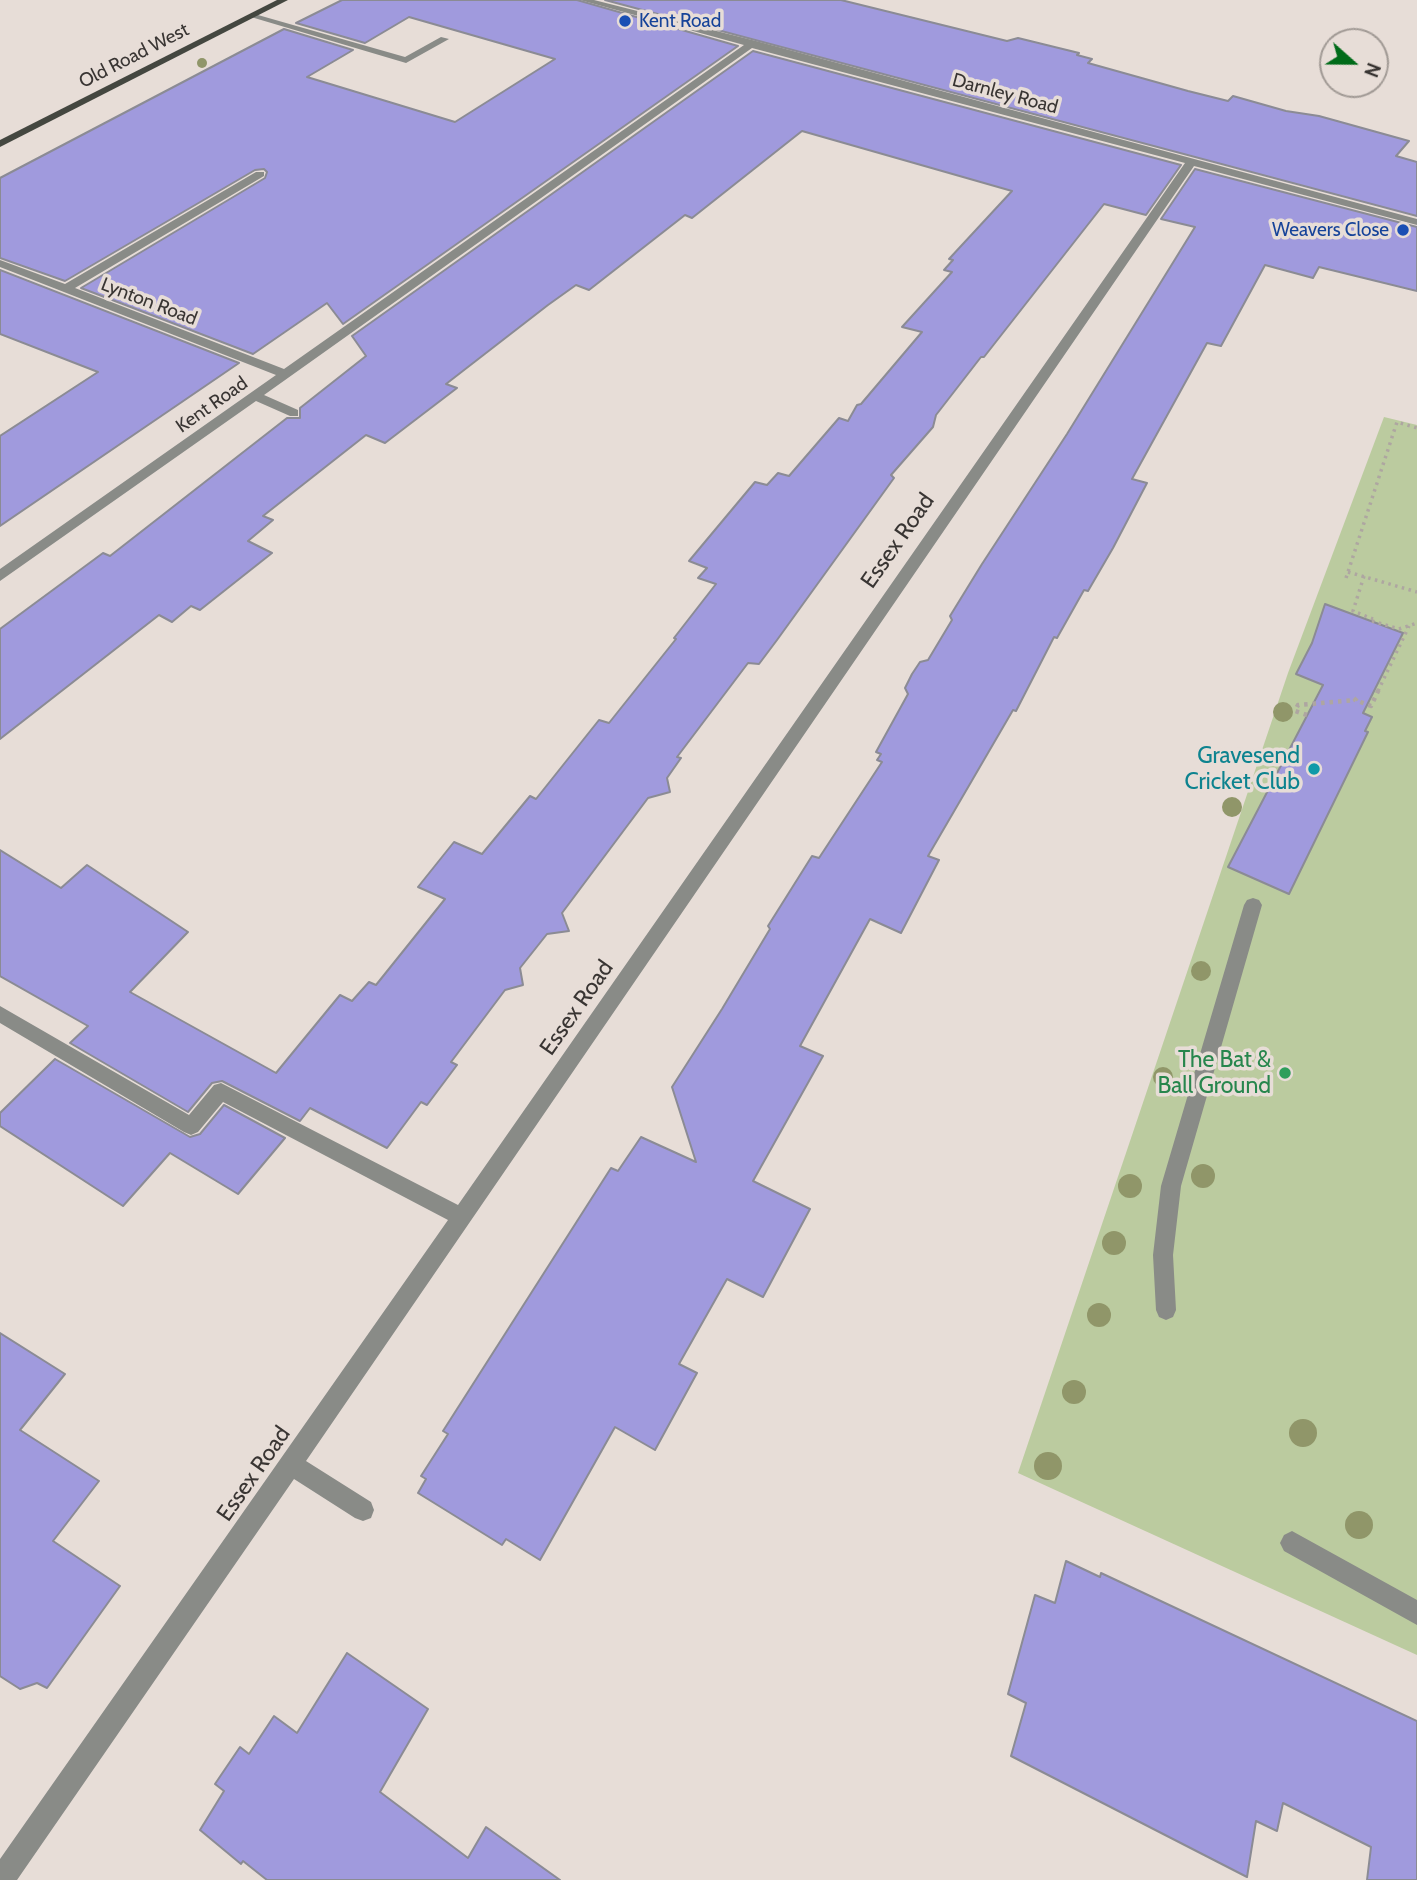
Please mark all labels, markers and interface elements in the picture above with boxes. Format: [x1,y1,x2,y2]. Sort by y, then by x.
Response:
place label: Kent Road [639,10,721,32]
marker: Kent Road [617,13,633,29]
street label: Old Road West [75,19,193,93]
north arrow [1319,28,1389,98]
text: N [1359,60,1385,80]
street label: Darnley Road [950,69,1060,119]
place label: Weavers Close [1272,219,1389,241]
marker: Weavers Close [1395,222,1411,238]
street label: Lynton Road [98,273,200,331]
street label: Kent Road [172,372,252,438]
street label: Essex Road [855,488,941,594]
place label: Gravesend Cricket Club [1184,742,1300,796]
marker: Gravesend Cricket Club [1306,761,1322,777]
street label: Essex Road [534,955,620,1061]
place label: The Bat & Ball Ground [1158,1046,1271,1100]
marker: The Bat & Ball Ground [1277,1065,1293,1081]
street label: Essex Road [211,1421,297,1527]

